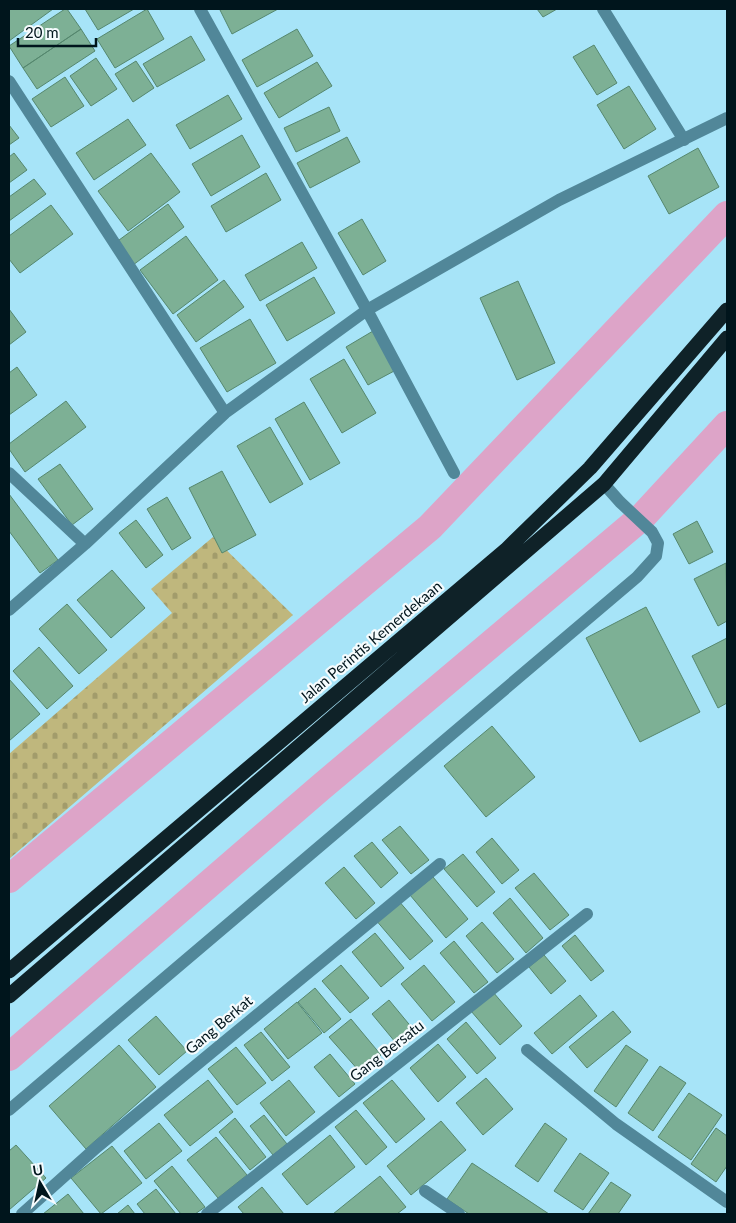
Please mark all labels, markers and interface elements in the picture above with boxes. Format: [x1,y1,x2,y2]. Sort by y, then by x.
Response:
scale bar [18,15,95,47]
text: 20 m [25,23,59,41]
street label: Jalan Perintis Kemerdekaan [296,576,445,706]
street label: Gang Berkat [181,991,256,1057]
street label: Gang Bersatu [346,1016,427,1085]
north arrow [15,1158,65,1208]
text: U [31,1160,44,1179]

